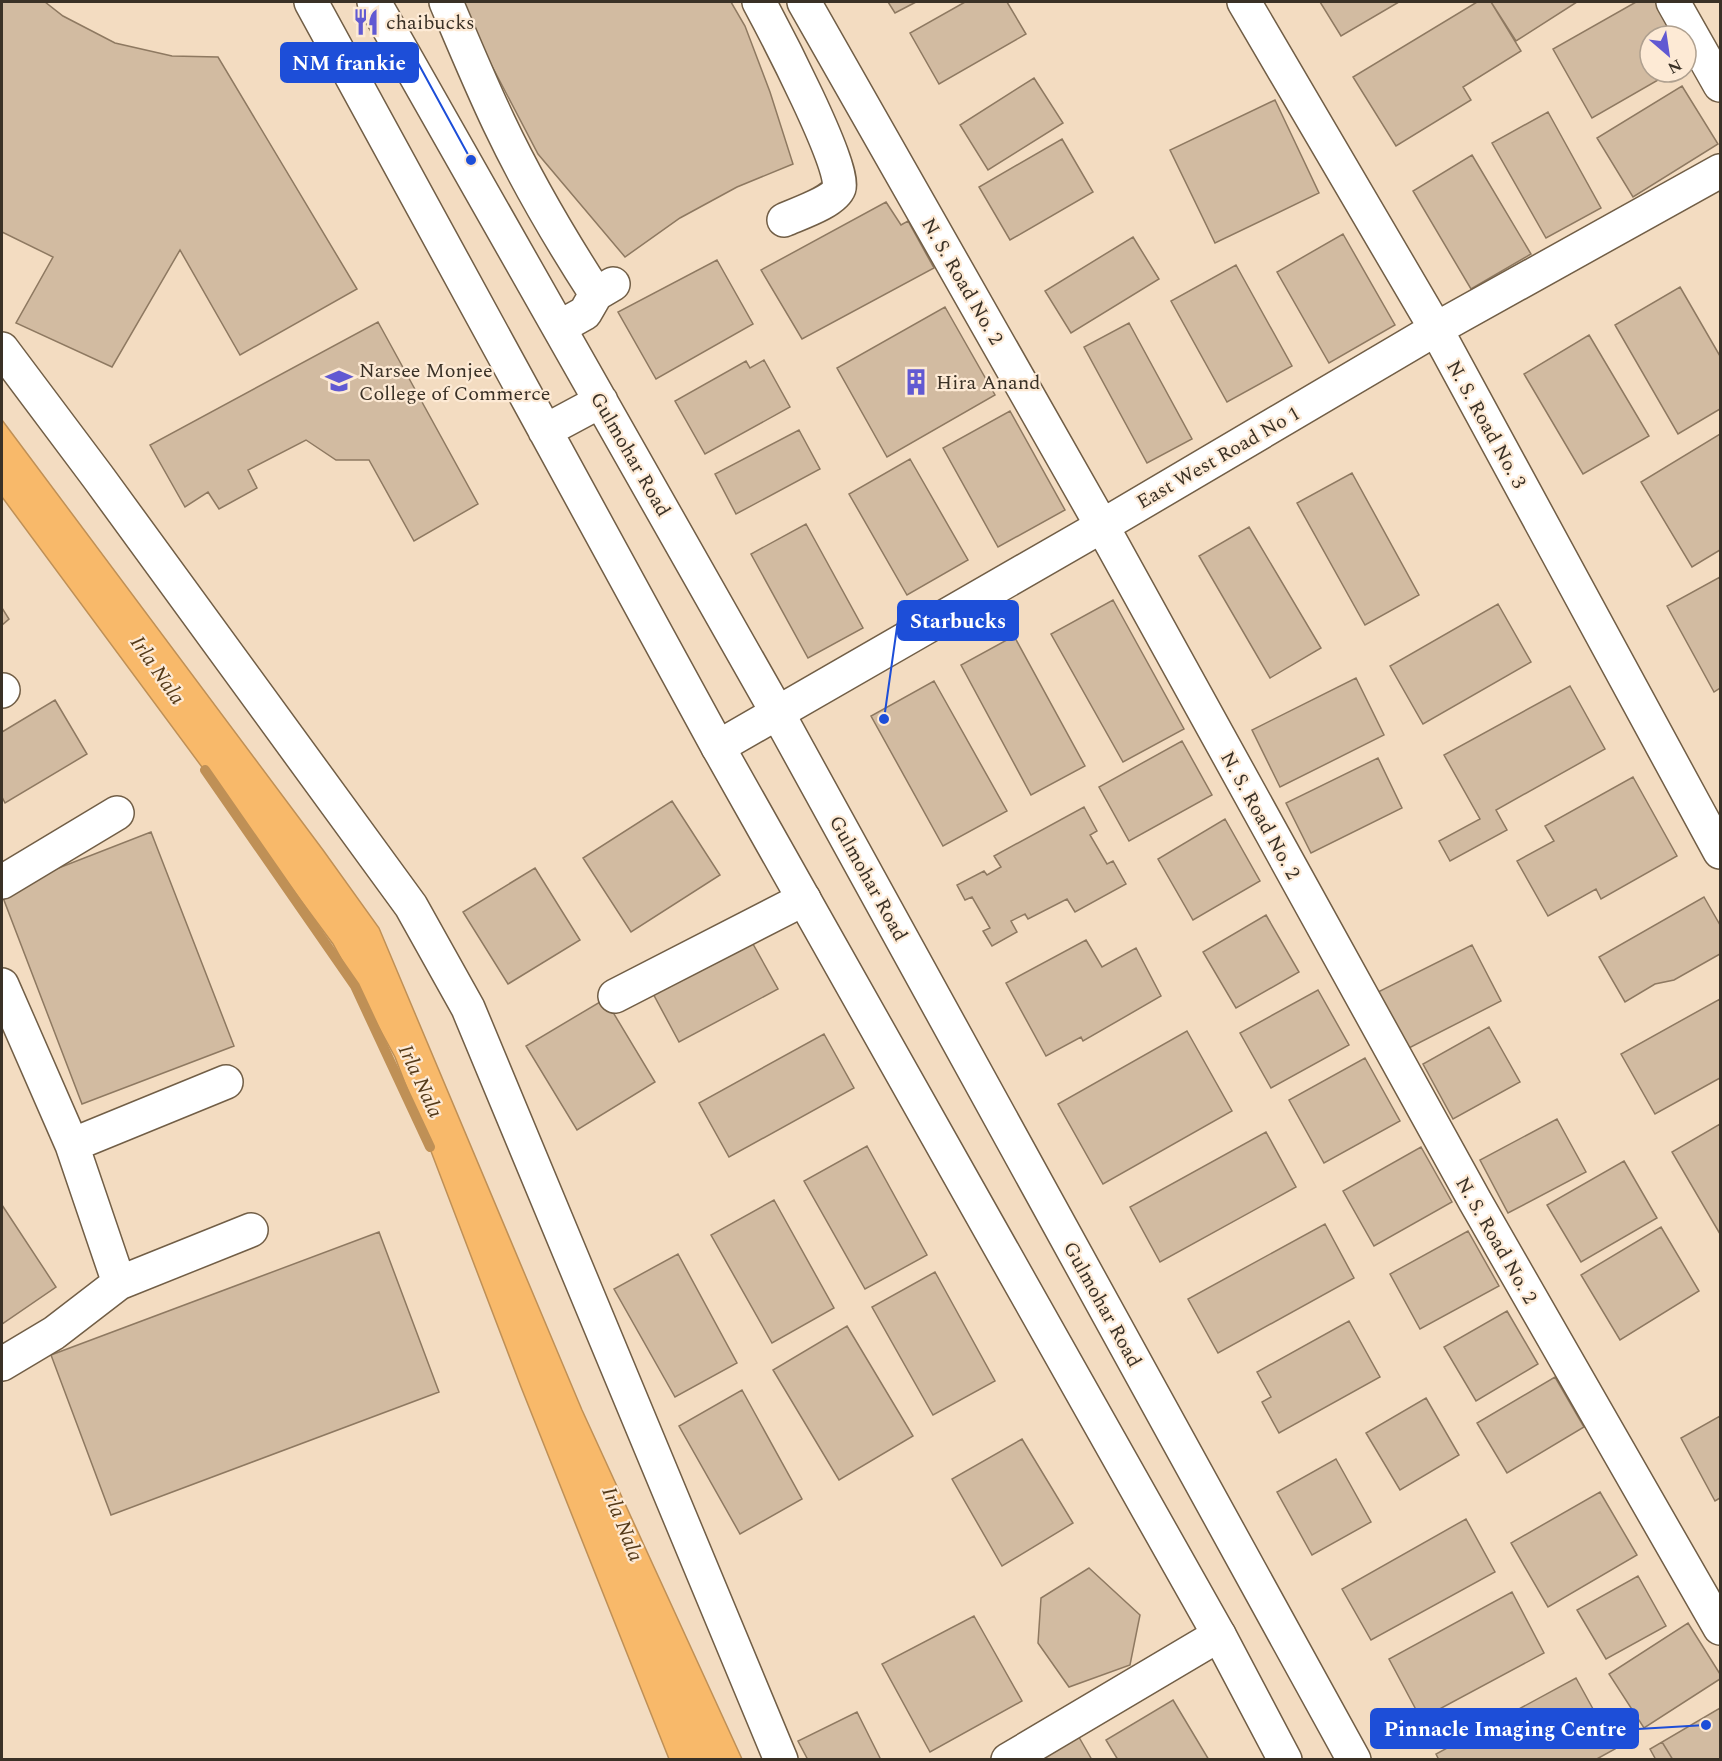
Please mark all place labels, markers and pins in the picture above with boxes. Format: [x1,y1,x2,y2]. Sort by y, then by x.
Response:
restaurant icon: chaibucks [351,7,381,37]
place label: chaibucks [386,8,475,38]
callout: NM frankie [281,43,418,82]
place label: Narsee Monjee College of Commerce [359,356,550,409]
school or university icon: Narsee Monjee College of Commerce [324,366,354,396]
building icon: Hira Anand [901,367,931,397]
place label: Hira Anand [936,368,1041,398]
callout: Starbucks [898,601,1018,640]
callout: Pinnacle Imaging Centre [1371,1709,1638,1748]

